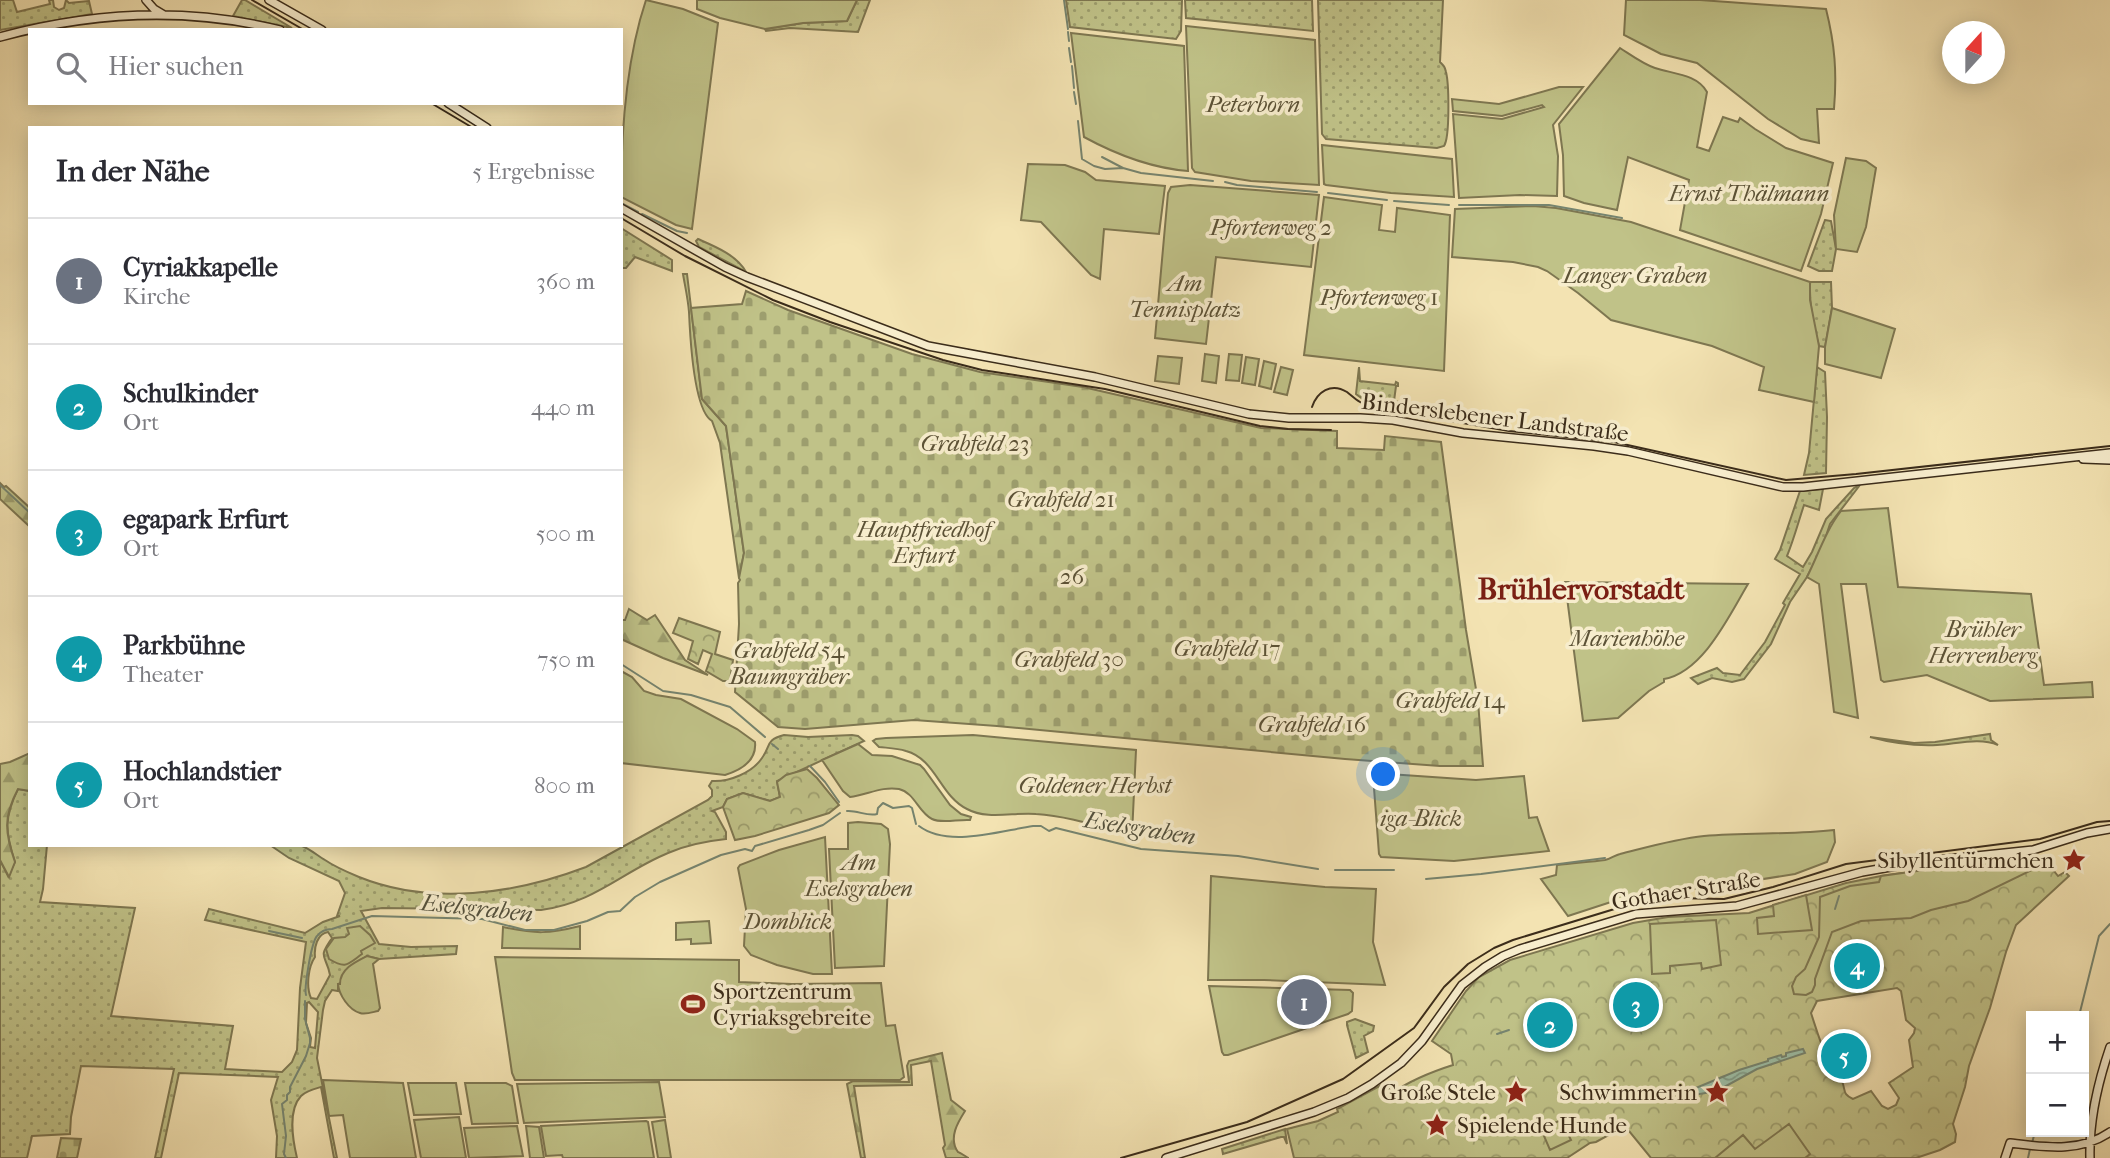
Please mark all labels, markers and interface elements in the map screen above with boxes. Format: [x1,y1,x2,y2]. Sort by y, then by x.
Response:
north arrow [1942,21,2005,84]
search box [28,28,623,105]
icon: search [52,48,90,86]
text: Hier suchen [108,51,244,82]
park label: Peterborn [1205,91,1300,118]
text: In der Nähe [56,154,210,189]
text: 5 Ergebnisse [472,158,595,185]
park label: Ernst Thälmann [1667,180,1829,207]
park label: Pfortenweg 2 [1209,214,1332,241]
text: Cyriakkapelle [123,252,278,283]
park label: Langer Graben [1561,262,1707,289]
text: 1 [75,268,83,295]
text: 360 m [536,268,595,295]
park label: Am Tennisplatz [1129,270,1241,323]
text: Kirche [123,283,190,310]
park label: Pfortenweg 1 [1319,284,1438,311]
text: Schulkinder [123,378,258,409]
street label: Binderslebener Landstraße [1360,388,1630,447]
text: 2 [73,394,85,421]
text: 440 m [531,394,595,421]
text: Ort [123,409,159,436]
park label: Grabfeld 23 [921,430,1029,457]
park label: Grabfeld 21 [1007,486,1115,513]
text: egapark Erfurt [123,504,289,535]
park label: Hauptfriedhof Erfurt [856,516,996,569]
text: 3 [74,520,84,547]
text: 500 m [536,520,595,547]
text: Ort [123,535,159,562]
park label: 26 [1060,563,1085,590]
district label: Brühlervorstadt [1478,572,1685,607]
park label: Brühler Herrenberg [1928,616,2038,669]
park label: Marienhöhe [1568,625,1685,652]
text: Parkbühne [123,630,245,661]
park label: Grabfeld 17 [1173,635,1281,662]
park label: Grabfeld 54 Baumgräber [727,637,850,690]
text: 4 [72,646,86,673]
text: 750 m [537,646,595,673]
park label: Grabfeld 30 [1014,646,1124,673]
text: Theater [123,661,203,688]
park label: Grabfeld 14 [1395,687,1506,714]
park label: Grabfeld 16 [1258,711,1367,738]
text: Hochlandstier [123,756,281,787]
your location [1366,757,1400,791]
text: 5 [74,772,84,799]
text: 800 m [534,772,595,799]
park label: Goldener Herbst [1019,772,1173,799]
text: Ort [123,787,159,814]
water label: Eselsgraben [1080,805,1198,851]
park label: iga-Blick [1380,805,1462,832]
place icon: Sibyllentürmchen [2060,846,2088,874]
place label: Sibyllentürmchen [1877,847,2055,874]
park label: Am Eselsgraben [803,849,913,902]
street label: Gothaer Straße [1610,865,1762,916]
water label: Eselsgraben [418,888,534,928]
park label: Domblick [742,908,832,935]
pin: 4 [1834,940,1880,992]
pin: 1 [1281,976,1327,1028]
place label: Sportzentrum Cyriaksgebreite [713,978,871,1031]
pin: 3 [1613,979,1659,1031]
sports icon: Sportzentrum Cyriaksgebreite [679,990,707,1018]
pin: 2 [1527,999,1573,1051]
map controls [2026,1011,2089,1137]
button: + [2026,1011,2089,1074]
pin: 5 [1821,1030,1867,1082]
button: − [2026,1074,2089,1137]
place icon: Große Stele [1502,1078,1530,1106]
place icon: Schwimmerin [1703,1078,1731,1106]
place label: Große Stele [1381,1079,1496,1106]
place label: Schwimmerin [1559,1079,1698,1106]
place icon: Spielende Hunde [1423,1111,1451,1139]
place label: Spielende Hunde [1457,1112,1627,1139]

